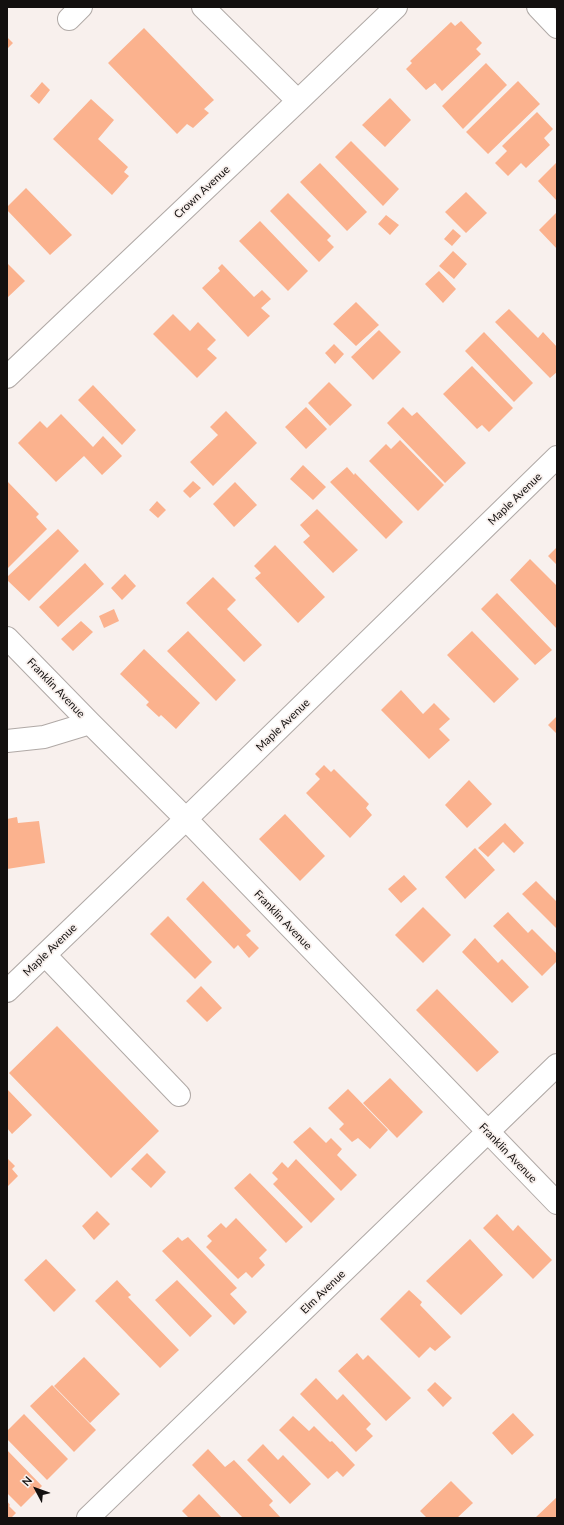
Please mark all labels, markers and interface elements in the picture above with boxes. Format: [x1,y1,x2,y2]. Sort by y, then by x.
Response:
street label: Crown Avenue [171,163,233,221]
street label: Maple Avenue [485,470,545,528]
street label: Franklin Avenue [24,656,88,720]
street label: Maple Avenue [253,696,313,754]
street label: Franklin Avenue [251,888,315,952]
street label: Maple Avenue [20,921,80,979]
street label: Franklin Avenue [476,1121,540,1185]
street label: Elm Avenue [298,1267,348,1317]
north arrow [16,1469,56,1509]
text: N [19,1473,34,1488]

